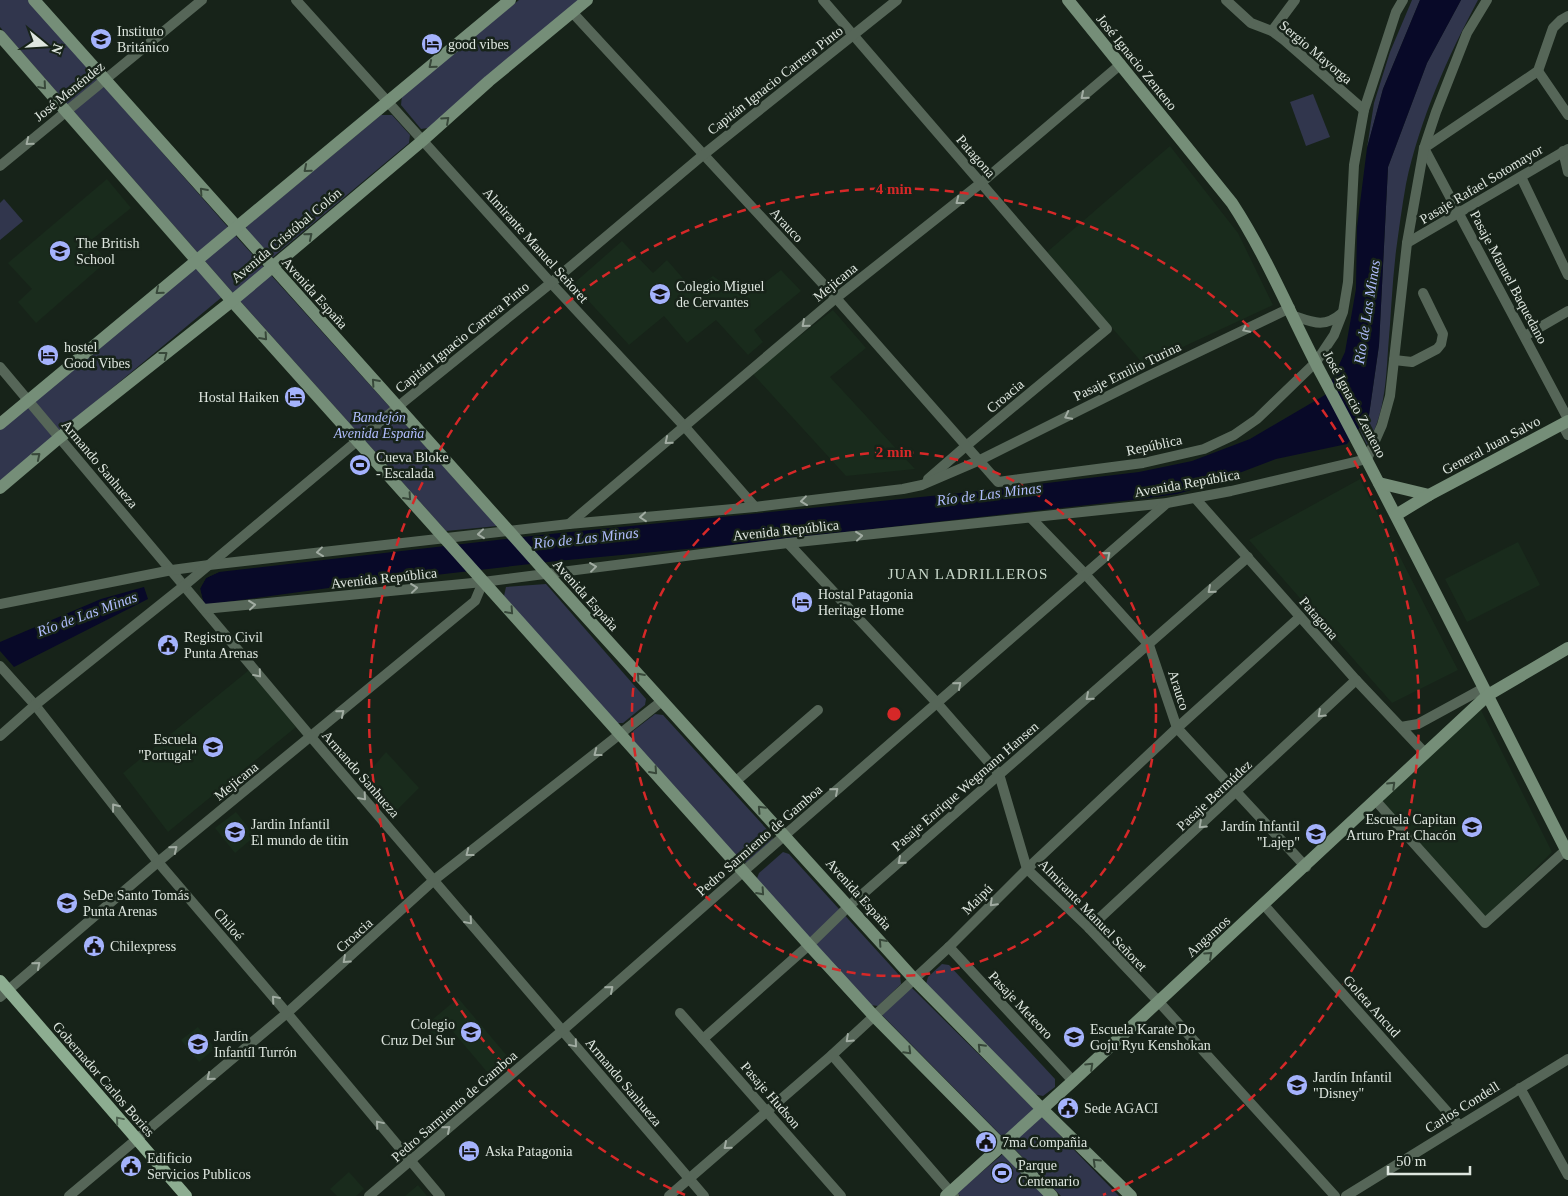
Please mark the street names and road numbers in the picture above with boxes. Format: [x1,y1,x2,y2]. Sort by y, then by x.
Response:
street label: José Ignacio Zenteno [1093,11,1180,113]
street label: Sergio Mayorga [1276,18,1356,88]
street label: Capitán Ignacio Carrera Pinto [705,23,846,138]
street label: José Menéndez [31,59,107,124]
street label: Patagona [953,132,999,181]
street label: Pasaje Rafael Sotomayor [1417,142,1546,227]
street label: Avenida Cristóbal Colón [228,185,344,286]
street label: Almirante Manuel Señoret [480,185,591,306]
street label: Arauco [767,205,806,246]
street label: Pasaje Manuel Baquedano [1467,208,1550,346]
street label: Avenida España [279,255,351,332]
street label: Mejicana [810,260,861,305]
street label: Capitán Ignacio Carrera Pinto [392,279,532,396]
street label: Pasaje Emilio Turina [1071,339,1184,404]
street label: José Ignacio Zenteno [1320,348,1389,460]
street label: Croacia [984,376,1027,416]
street label: General Juan Salvo [1440,413,1543,478]
street label: Armando Sanhueza [59,417,141,512]
street label: República [1125,432,1184,459]
street label: Avenida República [1133,467,1242,500]
street label: Avenida República [732,517,841,544]
street label: Avenida España [550,557,622,634]
street label: Avenida República [330,565,439,592]
street label: Patagona [1296,594,1342,643]
street label: Arauco [1165,668,1192,712]
street label: Pasaje Enrique Wegmann Hansen [889,719,1041,854]
street label: Armando Sanhueza [319,728,403,821]
street label: Pasaje Bermúdez [1174,757,1255,834]
street label: Mejicana [211,759,262,804]
street label: Pedro Sarmiento de Gamboa [694,781,826,899]
street label: Avenida España [823,856,895,933]
street label: Almirante Manuel Señoret [1035,856,1150,974]
street label: Maipú [959,881,996,918]
street label: Chiloé [211,905,247,943]
street label: Angamos [1183,913,1233,960]
street label: Croacia [333,915,376,956]
street label: Pasaje Meteoro [986,969,1056,1042]
street label: Goleta Ancud [1340,973,1403,1040]
street label: Gobernador Carlos Bories [50,1019,157,1140]
street label: Armando Sanhueza [583,1035,665,1130]
street label: Pedro Sarmiento de Gamboa [389,1047,521,1165]
street label: Pasaje Hudson [738,1059,803,1132]
street label: Carlos Condell [1423,1079,1502,1136]

